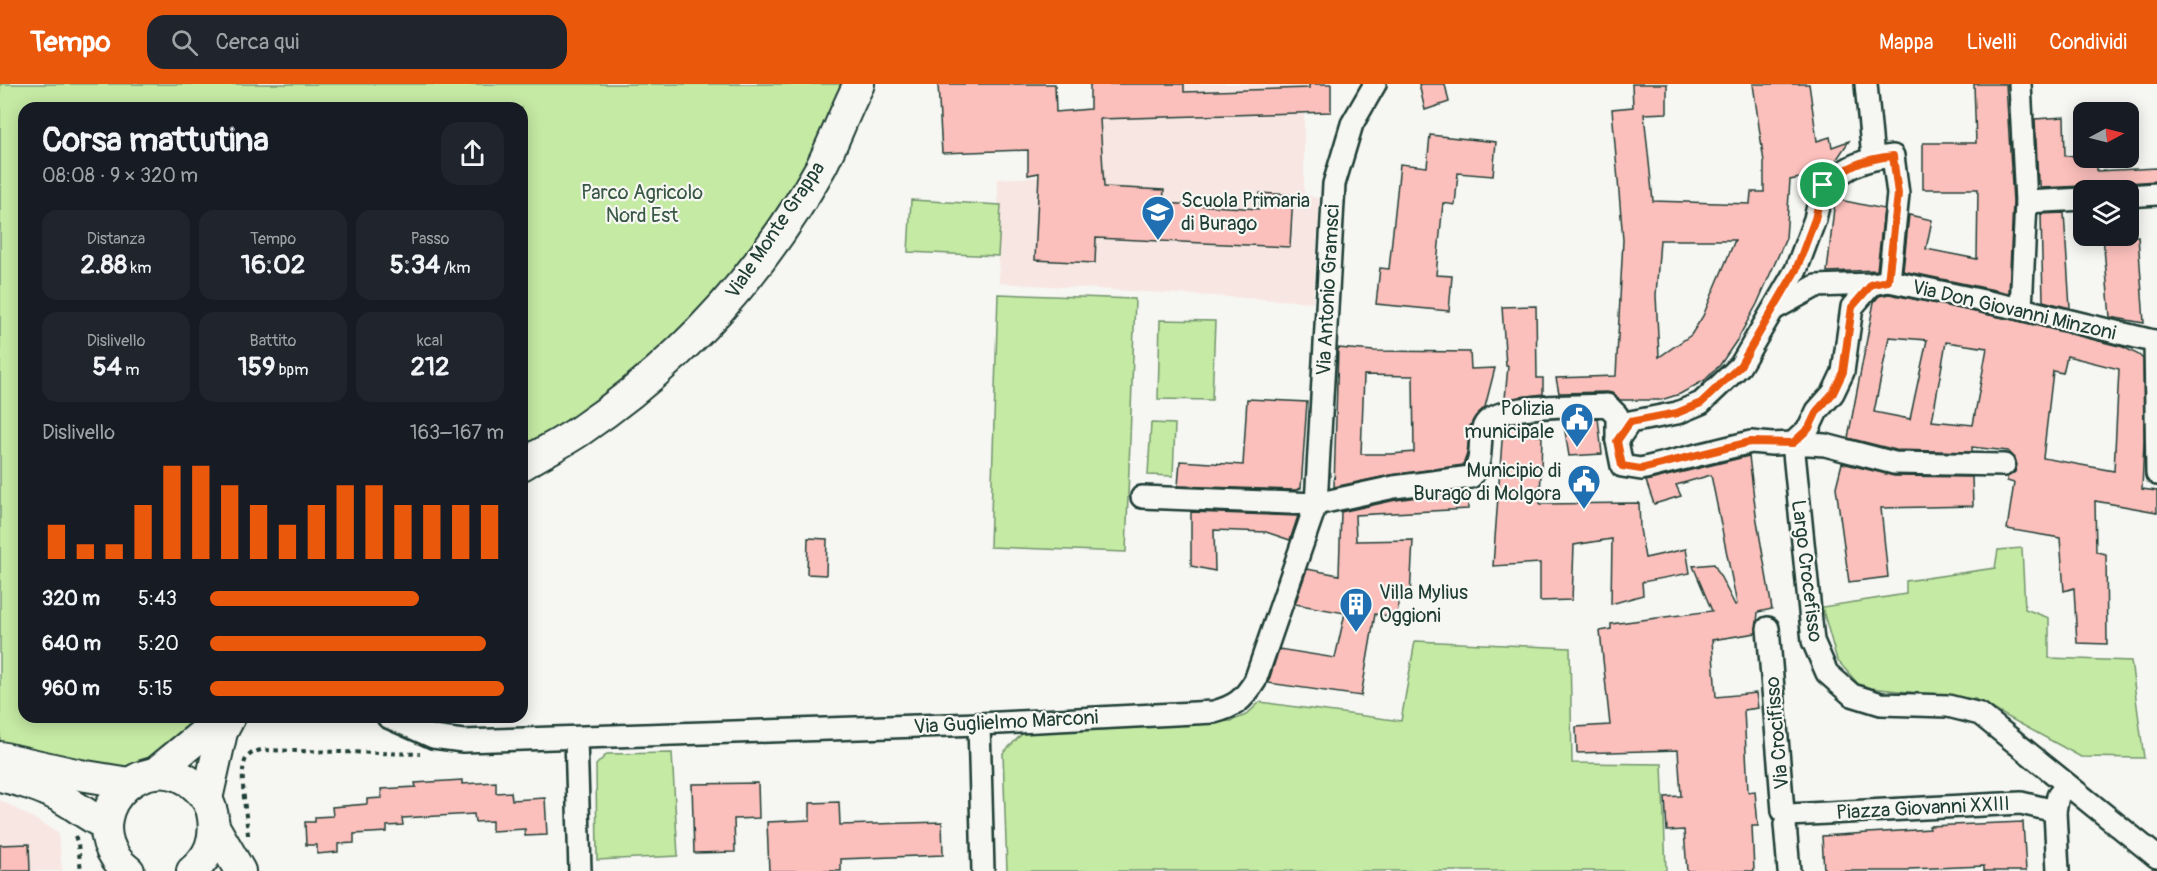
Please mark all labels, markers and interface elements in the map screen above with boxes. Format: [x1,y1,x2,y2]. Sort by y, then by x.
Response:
search box [147,15,567,69]
text: Tempo [30,25,111,60]
icon: search [168,26,201,59]
text: Cerca qui [216,28,299,56]
text: Mappa [1879,29,1933,56]
text: Livelli [1966,29,2016,56]
text: Condividi [2049,29,2127,56]
north arrow [2073,102,2139,168]
map controls [2073,102,2139,246]
text: Corsa mattutina [42,120,269,161]
button: share [441,122,504,185]
street label: Viale Monte Grappa [720,157,830,303]
pin [1797,159,1848,210]
text: 08:08 · 9 × 320 m [42,163,198,188]
icon: arrive [1806,168,1839,201]
park label: Parco Agricolo Nord Est [581,180,703,228]
button: layers [2073,180,2139,246]
place label: Scuola Primaria di Burago [1181,188,1310,236]
school or university icon: Scuola Primaria di Burago [1140,194,1176,241]
street label: Via Antonio Gramsci [1311,204,1345,376]
text: Distanza [87,229,145,249]
text: Tempo [250,229,296,249]
text: Passo [411,229,449,249]
text: 2.88 [81,249,127,281]
text: 16:02 [241,249,305,281]
text: 5:34 [390,249,440,281]
text: km [127,258,151,278]
text: /km [440,258,470,278]
street label: Via Don Giovanni Minzoni [1910,274,2118,346]
text: Dislivello [87,331,145,351]
text: Battito [250,331,296,351]
text: kcal [417,331,443,351]
text: 54 [93,351,122,383]
text: 159 [238,351,275,383]
text: 212 [410,351,450,383]
text: m [122,360,139,380]
text: bpm [275,360,308,380]
place label: Polizia municipale [1464,396,1554,444]
public building icon: Polizia municipale [1559,401,1595,448]
text: Dislivello [42,420,115,445]
text: 163–167 m [410,420,504,445]
place label: Municipio di Burago di Molgora [1413,458,1561,506]
public building icon: Municipio di Burago di Molgora [1566,463,1602,510]
street label: Largo Crocefisso [1786,499,1828,644]
place label: Villa Mylius Oggioni [1379,580,1468,628]
text: 320 m [42,586,100,611]
text: 5:43 [138,586,177,611]
building icon: Villa Mylius Oggioni [1338,586,1374,633]
text: 640 m [42,631,101,656]
text: 5:20 [138,631,179,656]
street label: Via Crocifisso [1760,675,1794,790]
text: 960 m [42,676,100,701]
text: 5:15 [138,676,173,701]
street label: Via Guglielmo Marconi [913,705,1099,739]
street label: Piazza Giovanni XXIII [1836,791,2010,825]

